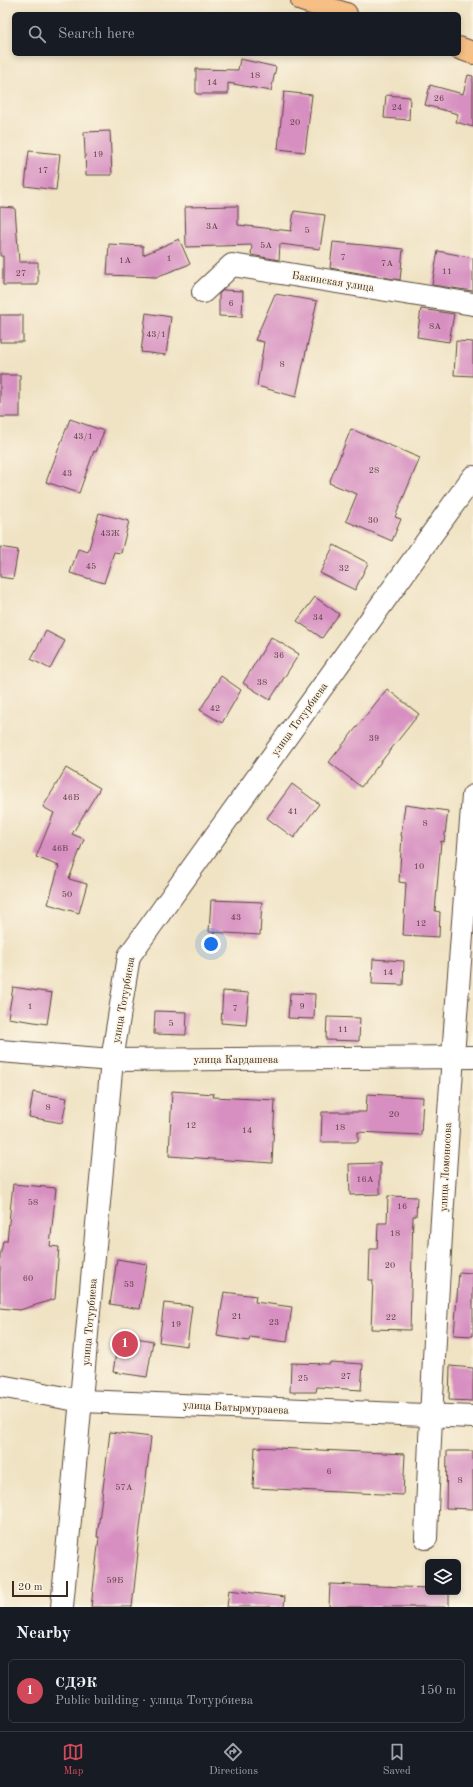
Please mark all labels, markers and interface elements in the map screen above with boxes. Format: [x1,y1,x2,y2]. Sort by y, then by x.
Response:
search box [12,12,461,56]
icon: search [26,23,48,45]
text: Search here [58,27,135,42]
house number: 18 [250,71,260,80]
house number: 14 [207,78,217,87]
house number: 26 [434,94,444,103]
house number: 24 [392,103,402,112]
house number: 20 [290,118,300,127]
house number: 19 [93,150,103,159]
house number: 17 [38,166,48,175]
house number: 3А [206,222,218,231]
house number: 5 [304,226,310,235]
house number: 5А [260,241,272,250]
house number: 7 [340,253,346,262]
house number: 1 [166,254,172,263]
house number: 1А [119,256,131,265]
house number: 7А [381,259,393,268]
house number: 11 [442,267,452,276]
house number: 27 [16,269,26,278]
street label: Бакинская улица [291,271,375,295]
house number: 6 [228,299,234,308]
house number: 8А [429,322,441,331]
house number: 43/1 [146,330,166,339]
house number: 8 [279,360,285,369]
house number: 43/1 [73,432,93,441]
house number: 28 [369,466,379,475]
house number: 43 [62,469,72,478]
house number: 30 [368,516,378,525]
house number: 43Ж [100,529,120,538]
house number: 45 [86,562,96,571]
house number: 32 [339,564,349,573]
house number: 34 [313,613,323,622]
house number: 36 [274,651,284,660]
house number: 38 [257,678,267,687]
street label: улица Тотурбиева [270,681,331,759]
house number: 42 [210,704,220,713]
house number: 39 [369,734,379,743]
house number: 46Б [63,793,79,802]
house number: 41 [288,807,298,816]
house number: 8 [422,819,428,828]
house number: 46В [52,844,68,853]
house number: 10 [414,862,424,871]
house number: 50 [62,890,72,899]
house number: 43 [231,913,241,922]
house number: 12 [416,919,426,928]
your location [201,934,221,954]
street label: улица Тотурбиева [111,956,138,1044]
house number: 14 [383,968,393,977]
house number: 1 [27,1002,33,1011]
house number: 9 [299,1002,305,1011]
house number: 7 [232,1004,238,1013]
house number: 5 [168,1019,174,1028]
house number: 11 [338,1025,348,1034]
street label: улица Кардашева [193,1055,279,1066]
house number: 8 [45,1103,51,1112]
house number: 20 [389,1110,399,1119]
house number: 12 [186,1121,196,1130]
street label: улица Ломоносова [439,1122,454,1212]
house number: 18 [335,1123,345,1132]
house number: 14 [242,1126,252,1135]
house number: 16А [356,1175,374,1184]
house number: 58 [28,1198,38,1207]
house number: 16 [397,1202,407,1211]
house number: 18 [390,1229,400,1238]
house number: 20 [385,1261,395,1270]
house number: 60 [23,1274,33,1283]
street label: улица Тотурбиева [81,1277,100,1366]
house number: 53 [124,1280,134,1289]
house number: 21 [232,1312,242,1321]
house number: 22 [386,1313,396,1322]
house number: 23 [269,1318,279,1327]
house number: 19 [171,1320,181,1329]
pin: 1 [112,1329,138,1359]
house number: 27 [341,1372,351,1381]
house number: 25 [298,1374,308,1383]
street label: улица Батырмурзаева [183,1400,290,1417]
house number: 6 [326,1467,332,1476]
house number: 8 [457,1476,463,1485]
house number: 57А [115,1483,133,1492]
map controls [425,1559,461,1595]
button: layers [425,1559,461,1595]
house number: 59Б [107,1576,123,1585]
scale bar [12,1579,68,1598]
text: 20 m [18,1582,43,1593]
text: Nearby [16,1625,71,1642]
text: СДЭК [55,1676,97,1691]
text: 1 [26,1684,34,1697]
text: 150 m [419,1684,456,1697]
text: Public building · улица Тотурбиева [55,1694,253,1707]
tab: Map [62,1741,84,1779]
tab: Directions [209,1741,258,1779]
tab: Saved [383,1741,411,1779]

